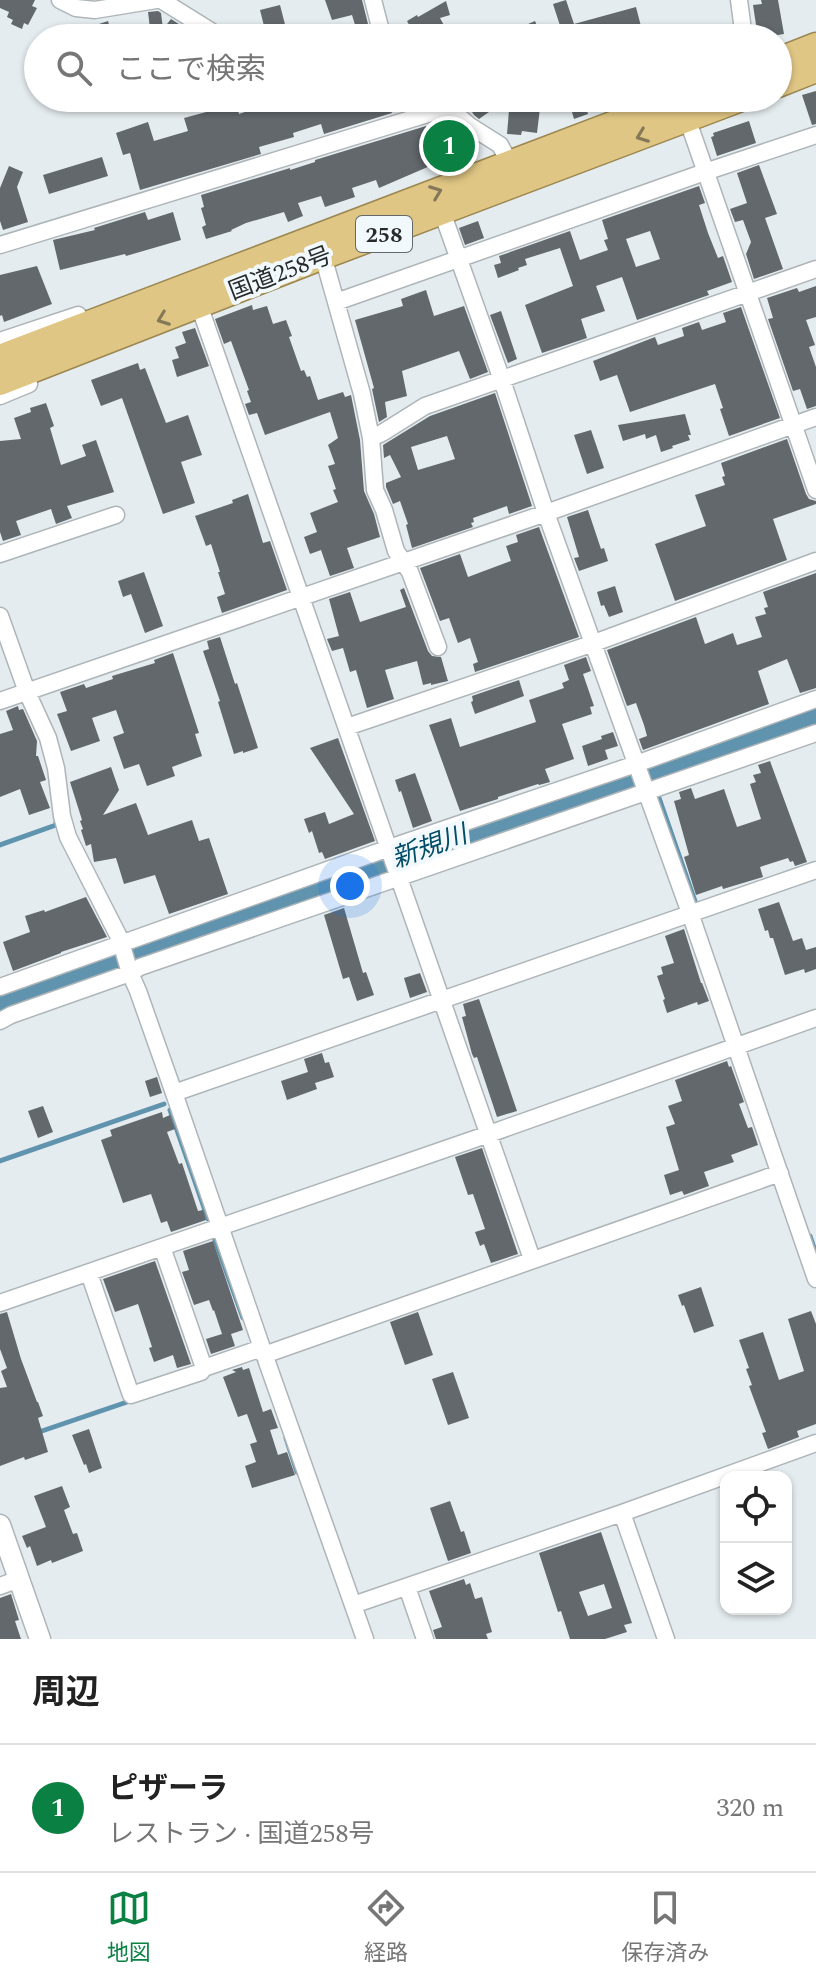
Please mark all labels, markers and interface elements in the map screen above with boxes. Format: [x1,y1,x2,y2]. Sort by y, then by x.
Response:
search box [24,24,792,112]
icon: search [52,46,96,90]
text: ここで検索 [116,47,266,93]
pin: 1 [423,116,475,176]
one-way arrow [635,126,649,143]
one-way arrow [428,185,442,202]
road number: 258 [356,216,412,252]
street label: 国道258号 [223,238,337,310]
one-way arrow [157,309,171,326]
water label: 新規川 [386,814,476,879]
your location [330,866,370,906]
map controls [720,1471,792,1615]
button: locate [720,1471,792,1543]
button: layers [720,1543,792,1615]
text: 周辺 [32,1667,100,1719]
text: ピザーラ [108,1766,228,1812]
text: 1 [51,1788,65,1828]
text: 320 m [716,1788,784,1828]
text: レストラン · 国道258号 [108,1814,375,1854]
tab: 地図 [107,1886,151,1970]
tab: 経路 [364,1886,408,1970]
tab: 保存済み [621,1886,709,1970]

